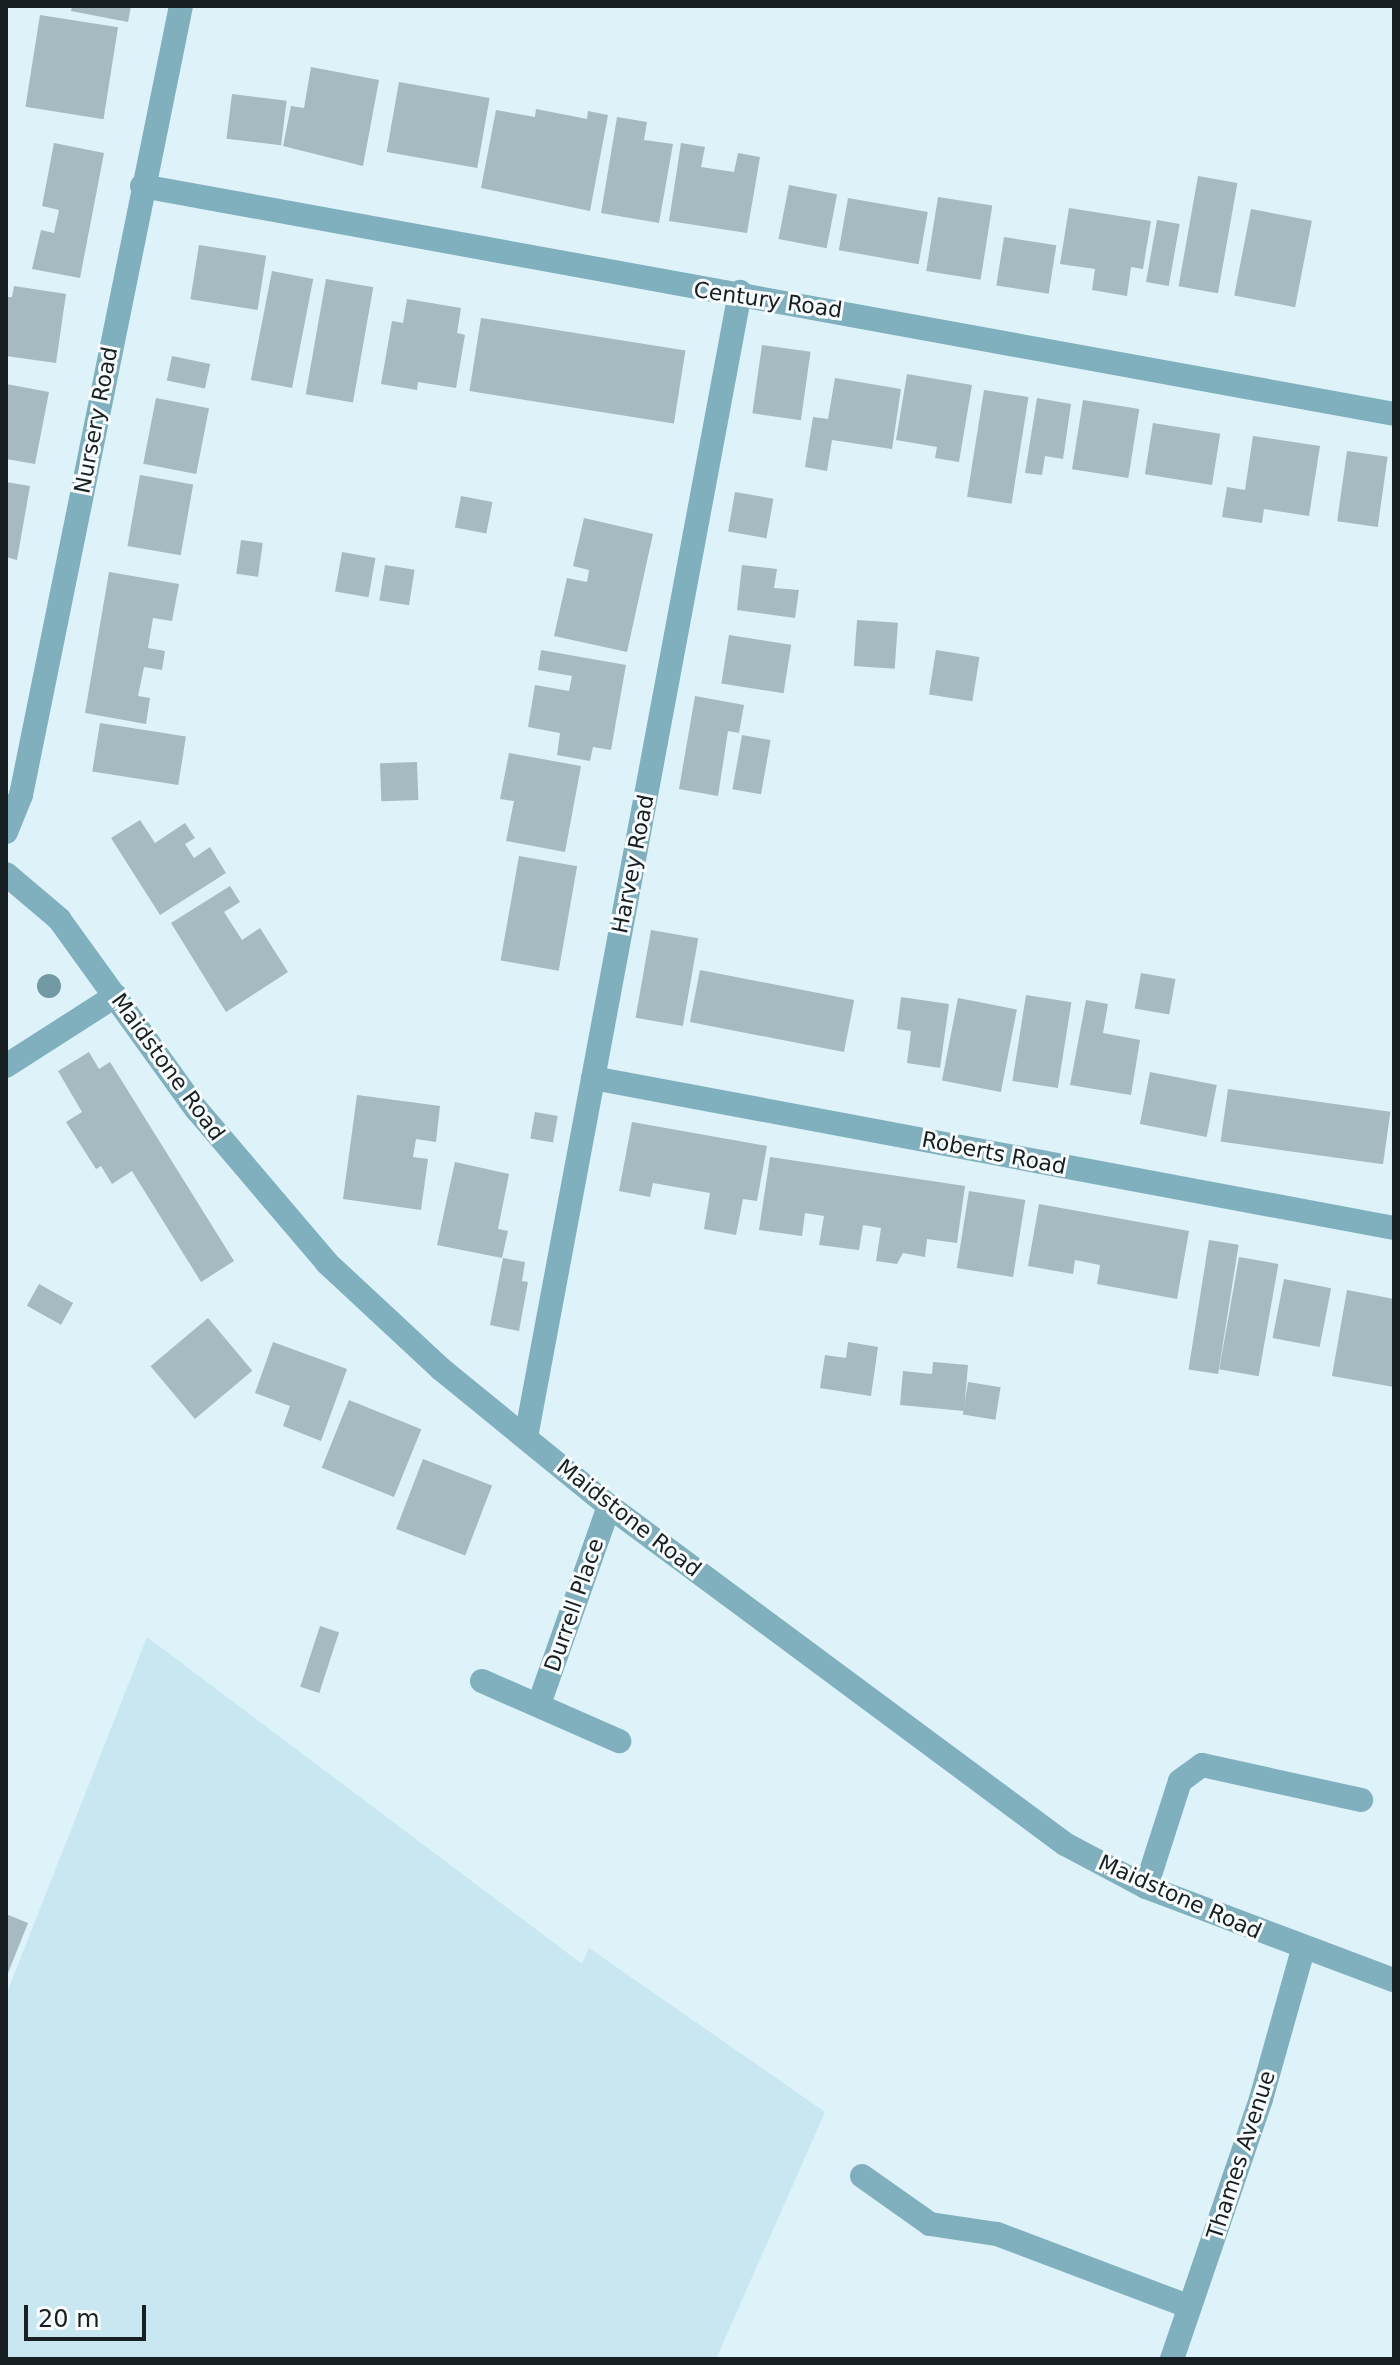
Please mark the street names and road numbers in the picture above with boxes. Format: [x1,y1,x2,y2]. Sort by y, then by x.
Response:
street label: Century Road [692,277,844,323]
street label: Nursery Road [69,344,123,496]
street label: Harvey Road [607,792,659,936]
street label: Maidstone Road [106,988,230,1146]
street label: Roberts Road [920,1126,1068,1180]
street label: Maidstone Road [552,1453,706,1583]
street label: Durrell Place [539,1535,609,1675]
street label: Maidstone Road [1094,1849,1266,1945]
street label: Thames Avenue [1201,2067,1281,2243]

